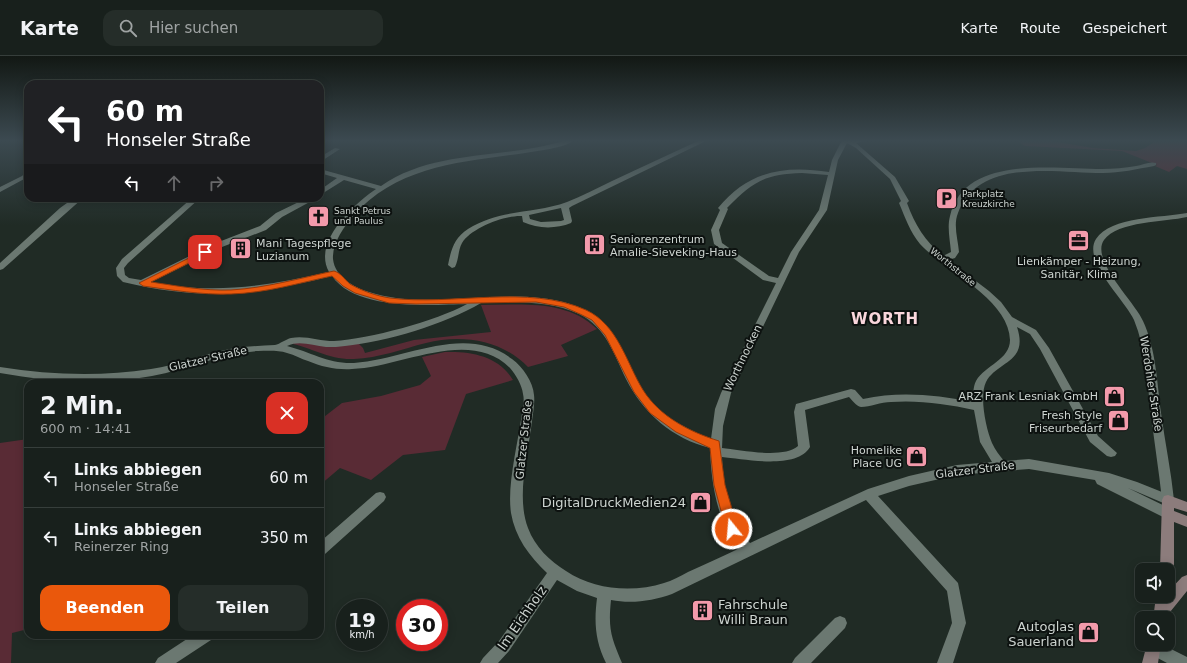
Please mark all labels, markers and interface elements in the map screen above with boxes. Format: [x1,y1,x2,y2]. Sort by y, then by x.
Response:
search box [103,10,383,46]
text: Karte [20,17,79,39]
icon: search [117,17,139,39]
text: Hier suchen [149,19,238,37]
text: Karte [960,20,998,36]
text: Route [1020,20,1060,36]
text: Gespeichert [1082,20,1167,36]
text: 60 m [106,95,184,128]
icon: left [40,96,92,148]
text: Honseler Straße [106,129,251,150]
icon: left [121,172,143,194]
icon: ahead [163,172,185,194]
icon: right [205,172,227,194]
parking icon: Parkplatz Kreuzkirche [933,186,959,212]
place label: Parkplatz Kreuzkirche [962,189,1015,209]
church icon: Sankt Petrus und Paulus [305,203,331,229]
place label: Sankt Petrus und Paulus [334,206,391,226]
office icon: Lienkämper - Heizung, Sanitär, Klima [1066,228,1092,254]
building icon: Seniorenzentrum Amalie-Sieveking-Haus [582,232,608,258]
place label: Seniorenzentrum Amalie-Sieveking-Haus [610,233,737,259]
pin [188,235,222,269]
building icon: Mani Tagespflege Luzianum [227,236,253,262]
place label: Mani Tagespflege Luzianum [256,237,352,263]
icon: arrive [194,241,216,263]
street label: Worthstraße [928,246,978,289]
place label: Lienkämper - Heizung, Sanitär, Klima [1017,255,1141,281]
district label: WORTH [851,310,919,328]
street label: Worthnocken [721,323,765,393]
street label: Werdohler Straße [1137,336,1165,433]
street label: Glatzer Straße [168,344,248,374]
shop icon: ARZ Frank Lesniak GmbH [1101,383,1127,409]
place label: ARZ Frank Lesniak GmbH [959,390,1098,403]
text: 2 Min. [40,392,123,420]
button: close [266,392,308,434]
street label: Glatzer Straße [513,400,535,480]
shop icon: Fresh Style Friseurbedarf [1105,408,1131,434]
place label: Fresh Style Friseurbedarf [1029,409,1103,435]
text: 600 m · 14:41 [40,421,131,436]
shop icon: Homelike Place UG [904,443,930,469]
place label: Homelike Place UG [851,444,902,470]
street label: Glatzer Straße [935,459,1015,481]
text: Links abbiegen [74,461,202,479]
icon: left [40,467,62,489]
text: 60 m [270,469,308,487]
text: Honseler Straße [74,479,179,494]
shop icon: DigitalDruckMedien24 [688,489,714,515]
place label: DigitalDruckMedien24 [542,495,686,510]
position arrow [711,508,753,550]
text: Links abbiegen [74,521,202,539]
icon: left [40,527,62,549]
text: 350 m [260,529,308,547]
text: Reinerzer Ring [74,539,169,554]
map controls [1135,563,1175,651]
button: sound [1135,563,1175,603]
street label: Im Eichholz [494,583,550,653]
button: Beenden [40,585,170,631]
button: Teilen [178,585,308,631]
place label: Fahrschule Willi Braun [718,597,788,627]
building icon: Fahrschule Willi Braun [690,598,716,624]
speed limit sign: 30 [396,599,448,651]
text: 19 [348,608,376,632]
button: search [1135,611,1175,651]
place label: Autoglas Sauerland [1008,619,1074,649]
shop icon: Autoglas Sauerland [1076,620,1102,646]
text: km/h [349,629,375,640]

